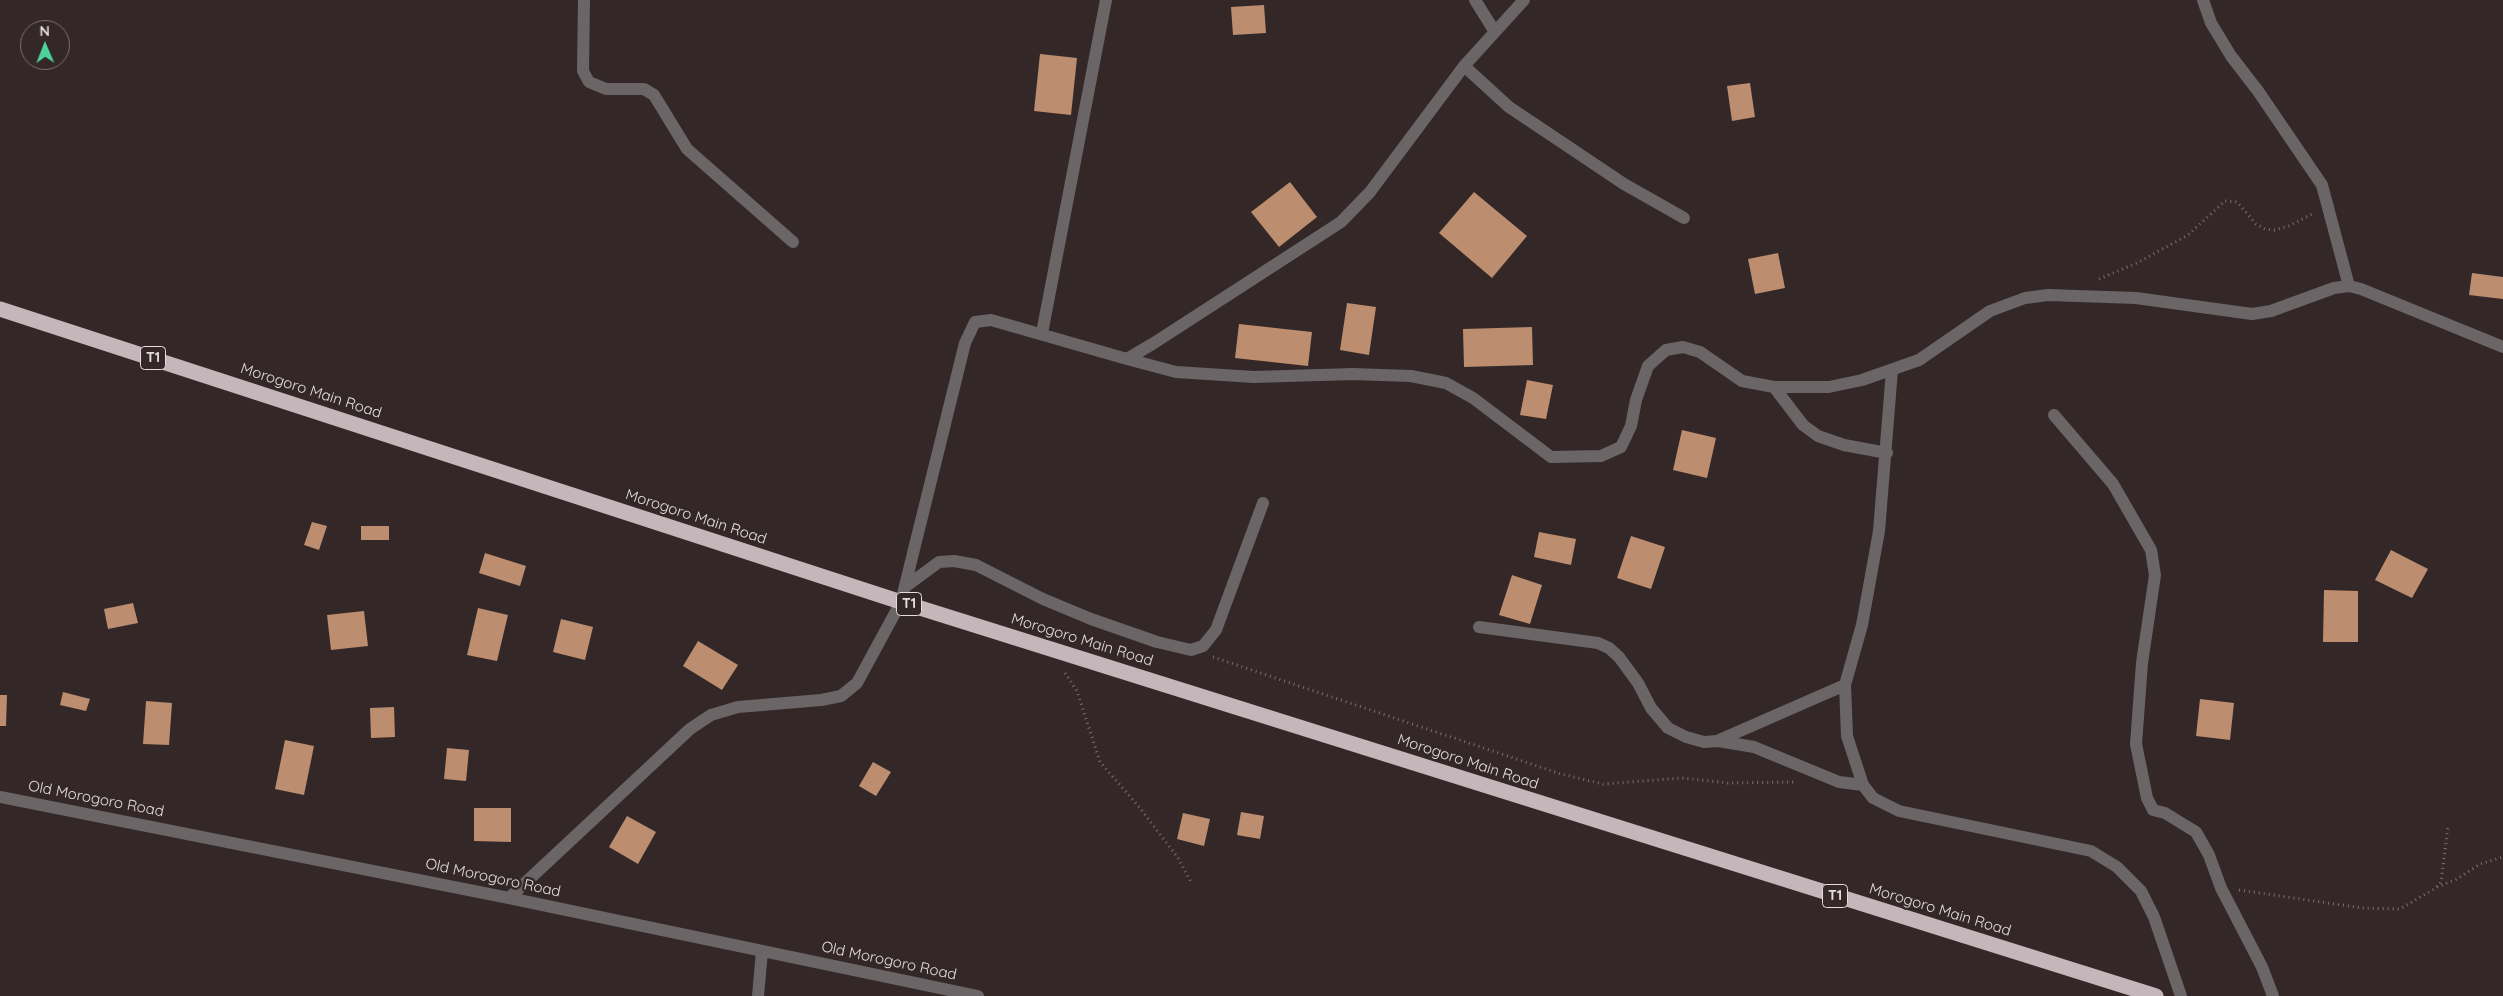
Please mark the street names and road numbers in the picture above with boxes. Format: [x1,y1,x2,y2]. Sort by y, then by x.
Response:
road number: T1 [140,346,166,369]
street label: Morogoro Main Road [238,360,384,422]
street label: Morogoro Main Road [623,486,769,548]
road number: T1 [896,592,922,616]
street label: Morogoro Main Road [1009,610,1155,670]
street label: Morogoro Main Road [1395,731,1541,793]
street label: Old Morogoro Road [27,777,165,821]
street label: Old Morogoro Road [424,855,562,901]
street label: Morogoro Main Road [1867,880,2013,940]
road number: T1 [1822,884,1848,908]
street label: Old Morogoro Road [820,938,958,984]

